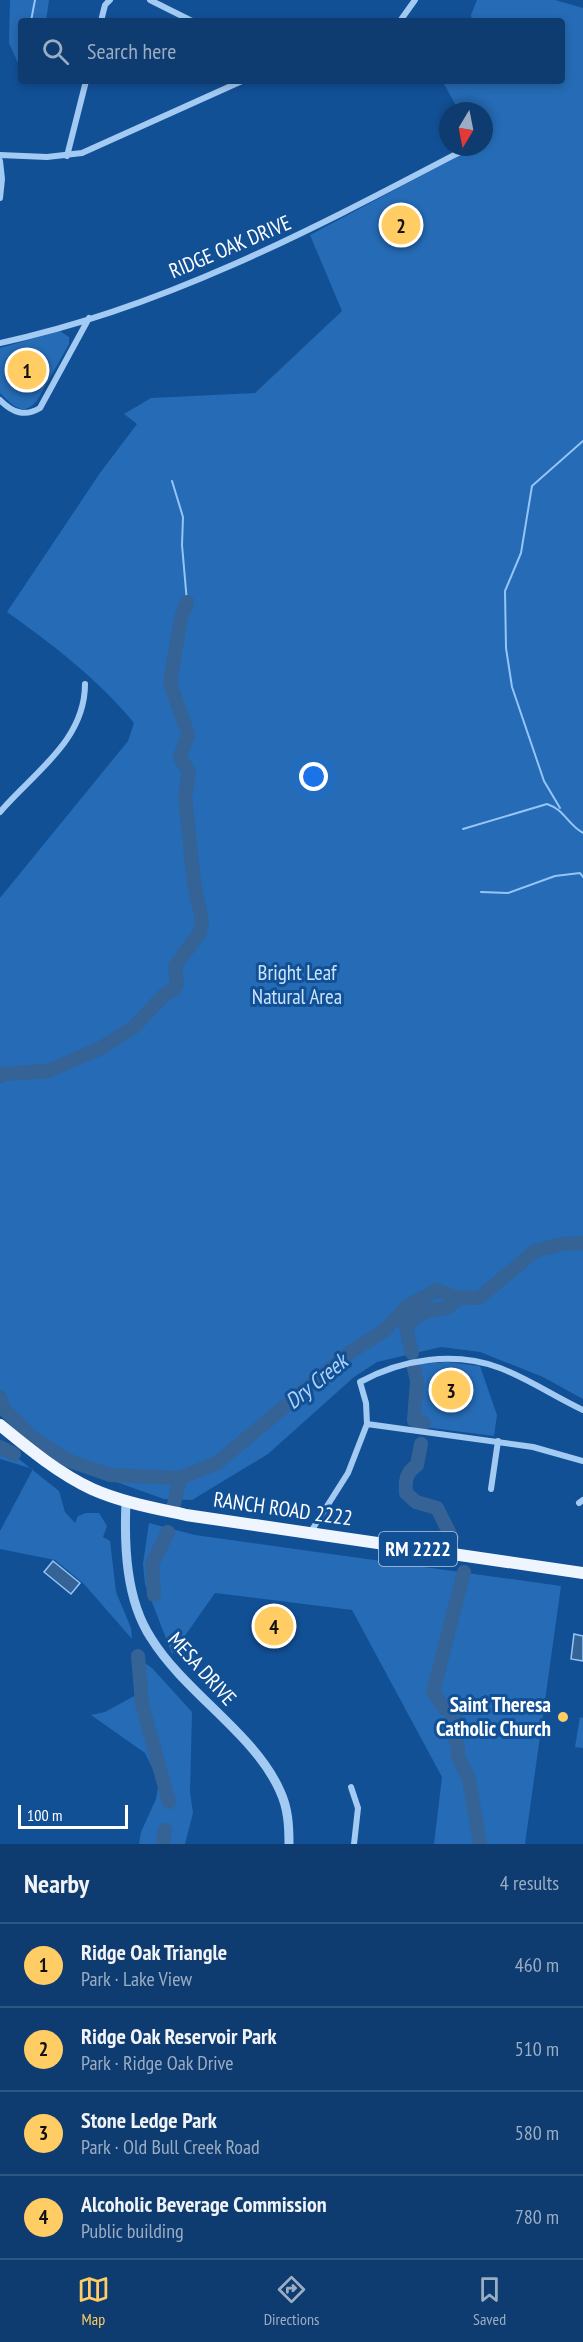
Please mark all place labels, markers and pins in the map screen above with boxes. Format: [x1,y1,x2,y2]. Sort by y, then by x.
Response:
pin: 2 [382,202,420,248]
pin: 1 [8,348,46,392]
pin: 3 [432,1368,470,1412]
pin: 4 [254,1604,294,1648]
place label: Saint Theresa Catholic Church [436,1691,551,1742]
marker: Saint Theresa Catholic Church [556,1710,570,1724]

